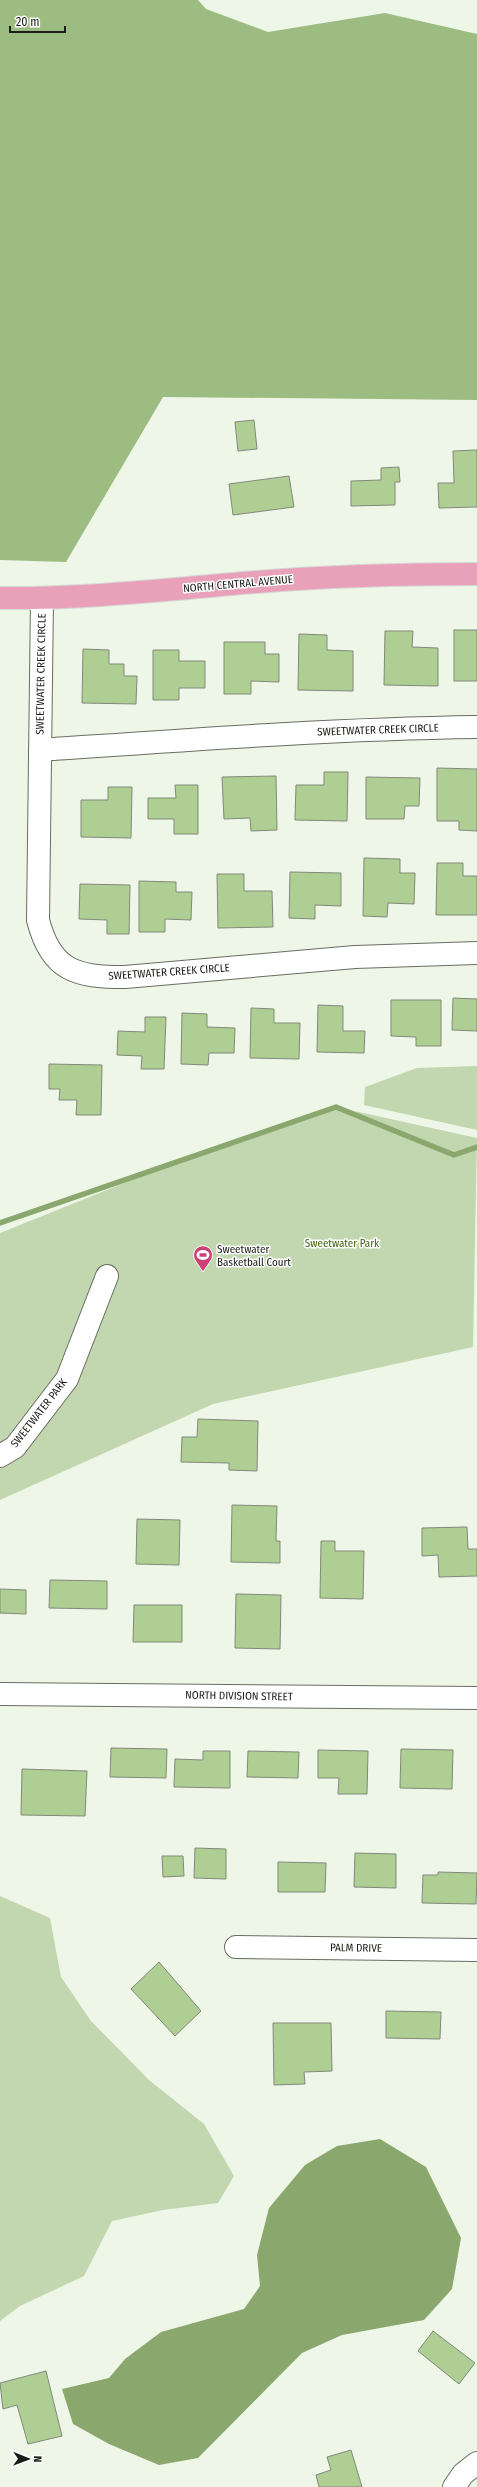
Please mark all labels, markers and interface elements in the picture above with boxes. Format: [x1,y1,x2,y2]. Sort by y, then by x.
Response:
scale bar [10,8,65,34]
text: 20 m [16,15,40,29]
street label: NORTH CENTRAL AVENUE [183,573,293,595]
street label: SWEETWATER CREEK CIRCLE [33,613,49,735]
street label: SWEETWATER CREEK CIRCLE [317,721,439,739]
street label: SWEETWATER CREEK CIRCLE [108,961,230,983]
park label: Sweetwater Park [305,1237,380,1250]
place label: Sweetwater Basketball Court [217,1243,291,1269]
sports icon: Sweetwater Basketball Court [192,1244,214,1272]
street label: SWEETWATER PARK [8,1376,70,1450]
street label: NORTH DIVISION STREET [185,1689,294,1703]
street label: PALM DRIVE [330,1941,382,1955]
north arrow [8,2439,48,2479]
text: N [31,2456,44,2463]

